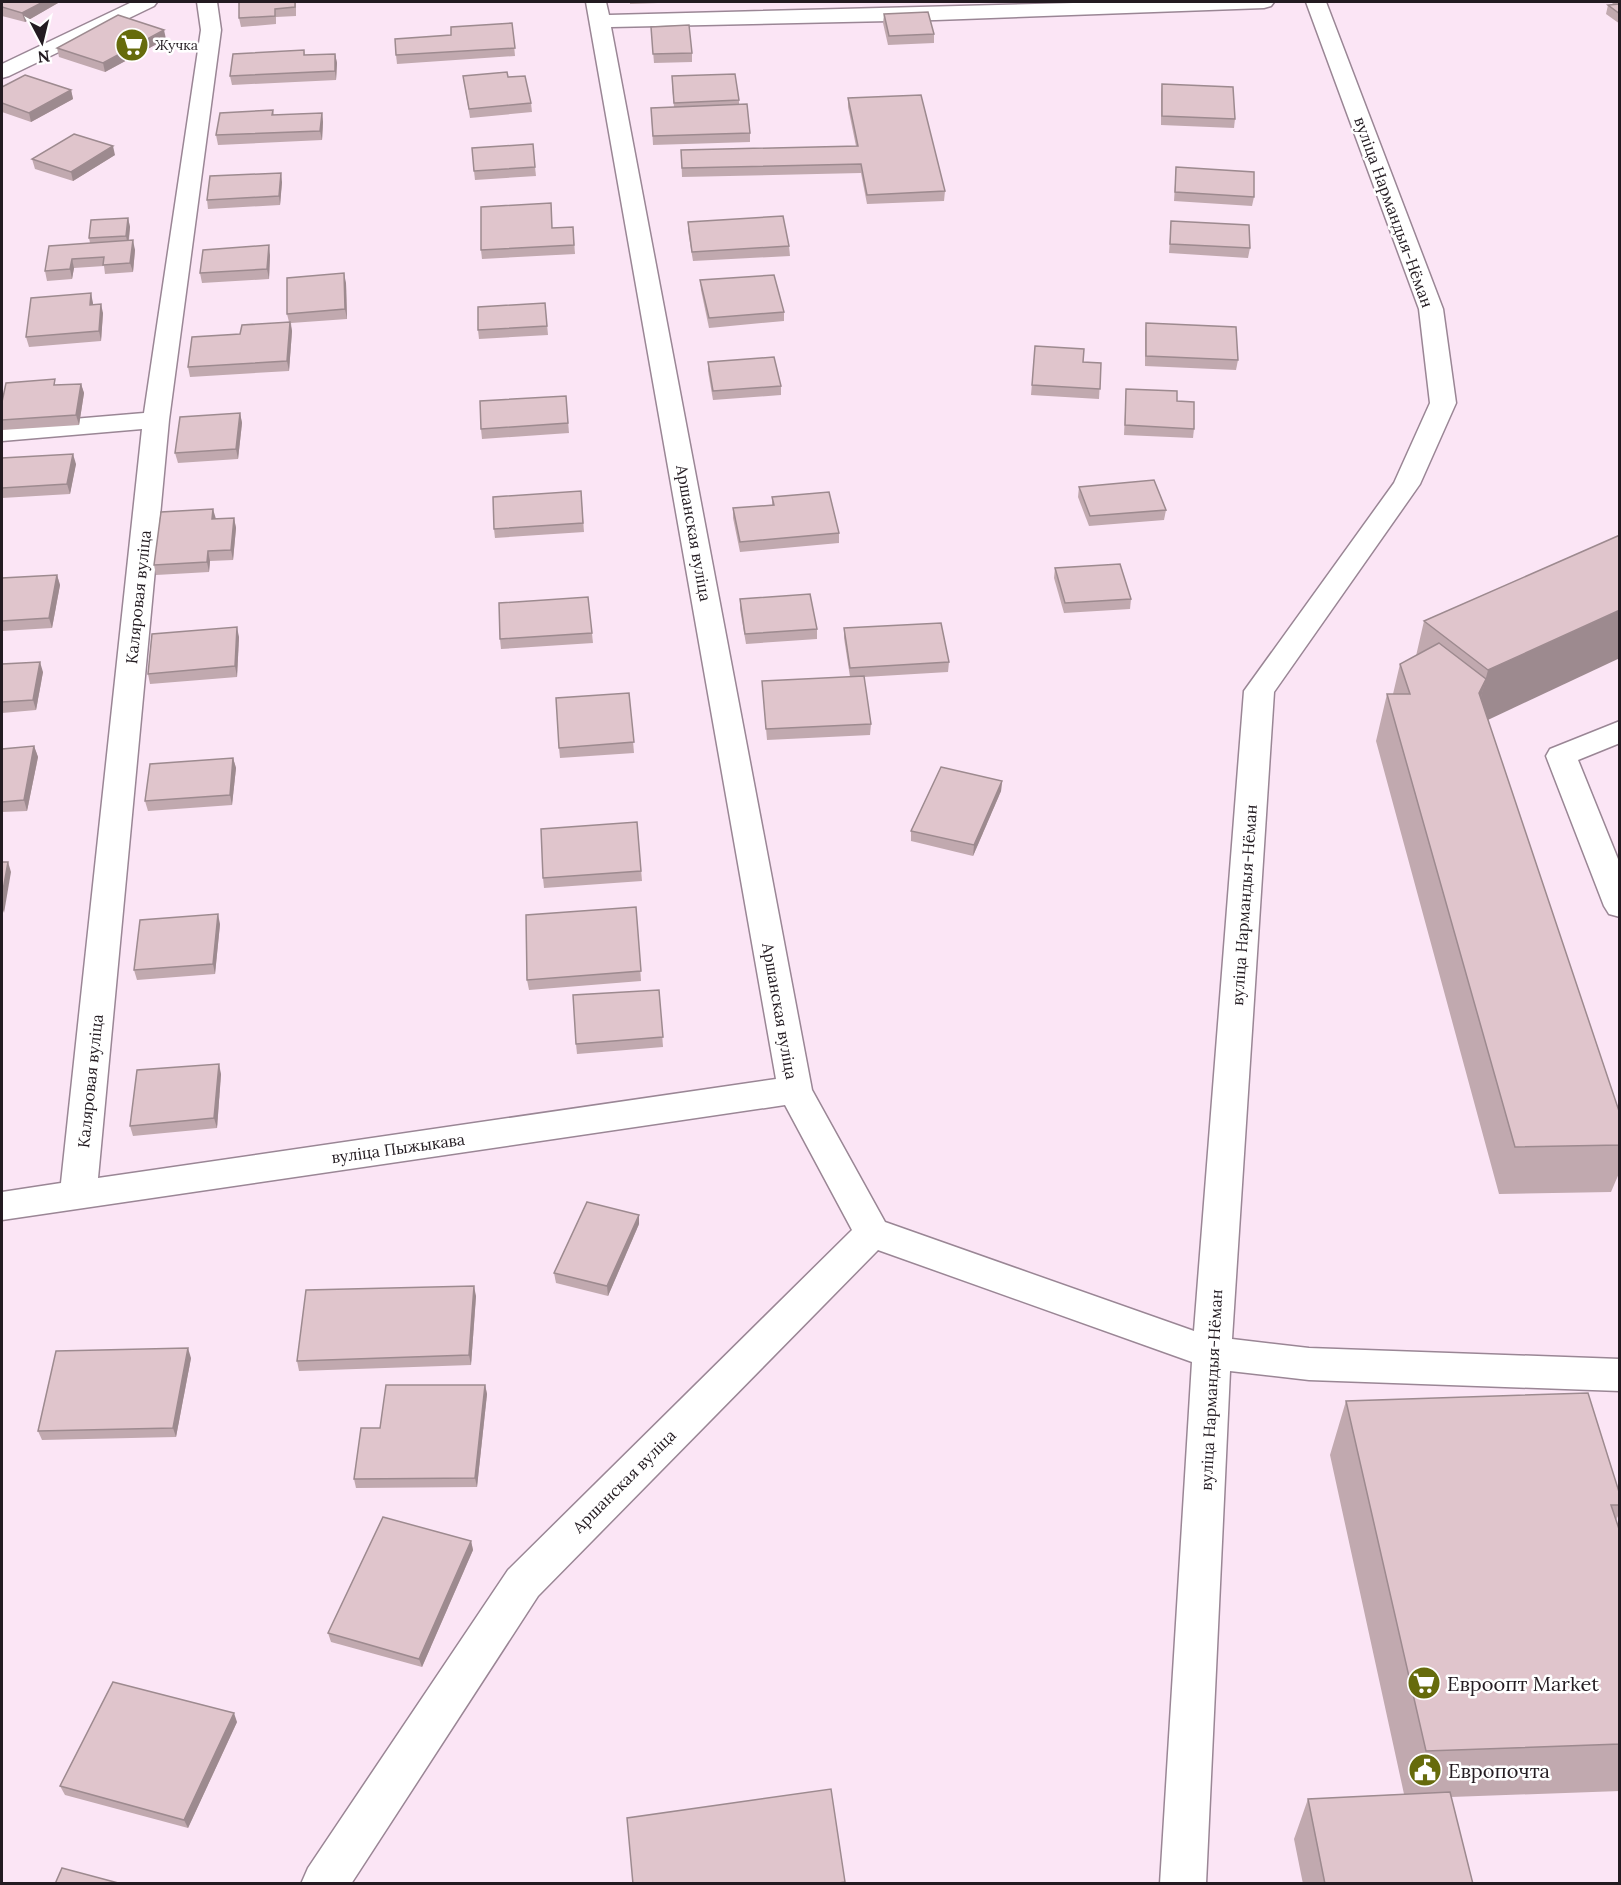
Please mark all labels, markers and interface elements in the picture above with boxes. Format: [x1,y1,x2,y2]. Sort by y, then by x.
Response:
north arrow [12,12,72,72]
supermarket icon: Жучка [114,27,150,63]
place label: Жучка [155,36,198,54]
text: N [36,46,51,68]
street label: вуліца Нармандыя-Нёман [1350,114,1438,310]
street label: Аршанская вуліца [672,462,716,603]
street label: Каляровая вуліца [121,529,155,665]
street label: вуліца Нармандыя-Нёман [1227,804,1261,1006]
street label: Аршанская вуліца [758,940,802,1081]
street label: Каляровая вуліца [73,1013,107,1149]
street label: вуліца Пыжыкава [330,1129,466,1167]
street label: вуліца Нармандыя-Нёман [1196,1289,1226,1491]
street label: Аршанская вуліца [567,1425,680,1538]
supermarket icon: Евроопт Market [1406,1665,1442,1701]
place label: Евроопт Market [1447,1671,1599,1696]
public building icon: Европочта [1407,1752,1443,1788]
place label: Европочта [1448,1758,1550,1783]

